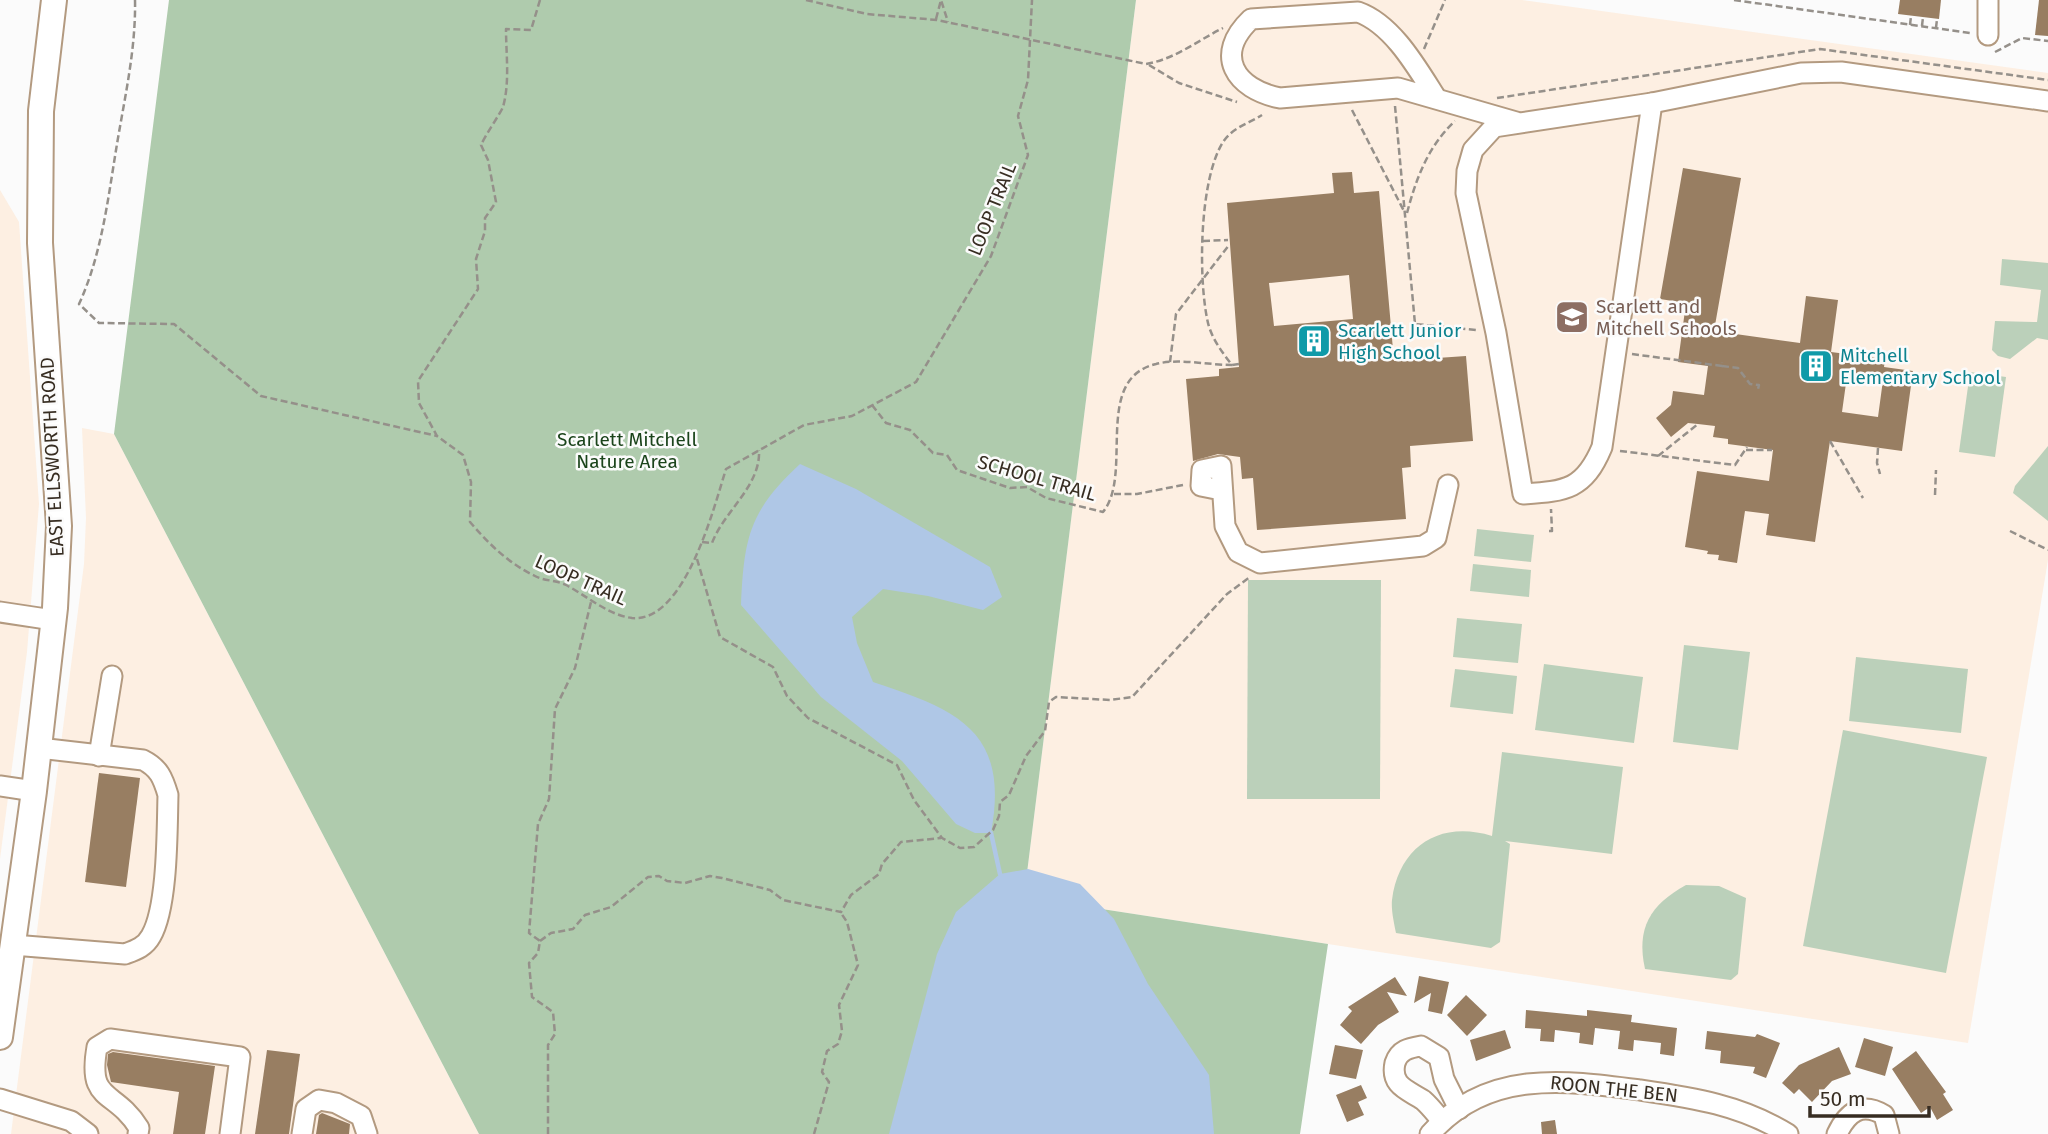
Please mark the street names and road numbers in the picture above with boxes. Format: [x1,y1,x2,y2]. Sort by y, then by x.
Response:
street label: LOOP TRAIL [963,159,1021,259]
street label: EAST ELLSWORTH ROAD [35,357,69,557]
street label: SCHOOL TRAIL [975,450,1099,506]
street label: LOOP TRAIL [531,550,631,611]
street label: ROON THE BEN [1549,1071,1679,1107]

